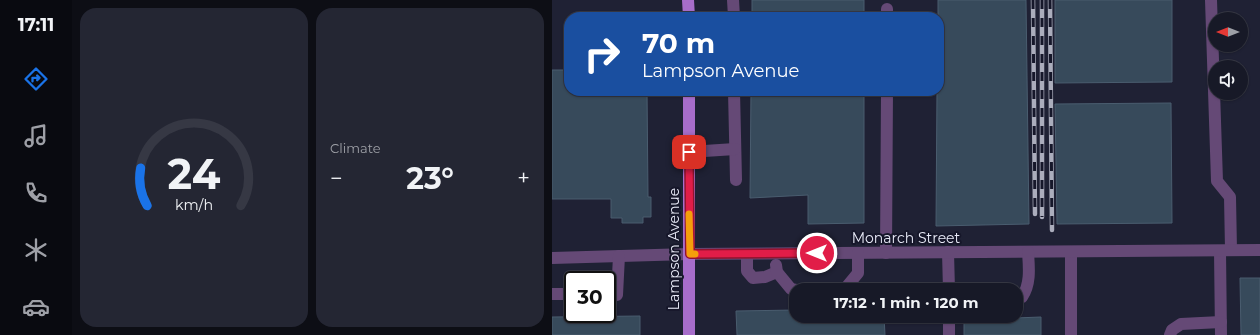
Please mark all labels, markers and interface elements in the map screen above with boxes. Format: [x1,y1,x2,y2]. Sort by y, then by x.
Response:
north arrow [1208,12,1248,52]
map controls [1208,12,1248,100]
text: 17:11 [18,14,54,36]
text: 70 m [642,26,715,60]
icon: right [576,28,628,80]
text: Lampson Avenue [642,60,799,82]
button: sound [1208,60,1248,100]
icon: directions [22,65,50,93]
icon: music [22,122,50,150]
pin [672,135,706,169]
text: Climate [330,140,381,156]
icon: arrive [678,141,700,163]
text: 24 [168,148,221,198]
text: 23° [406,160,454,197]
text: − [330,165,343,192]
text: + [517,165,530,192]
icon: phone [22,179,50,207]
street label: Lampson Avenue [665,188,683,310]
text: km/h [175,195,213,213]
street label: Monarch Street [852,229,961,247]
position arrow [796,232,838,274]
icon: climate [22,236,50,264]
speed limit sign: 30 [564,271,616,323]
icon: car [22,293,50,321]
text: 17:12 · 1 min · 120 m [833,293,979,312]

